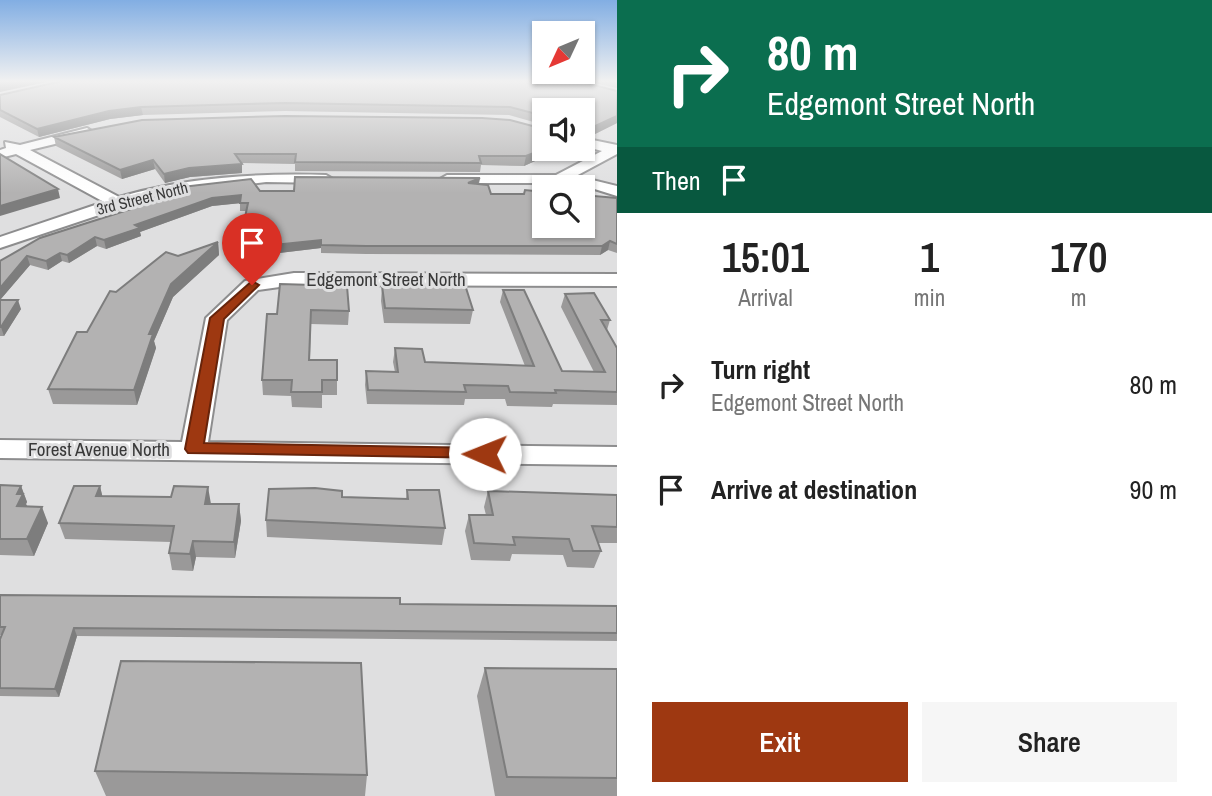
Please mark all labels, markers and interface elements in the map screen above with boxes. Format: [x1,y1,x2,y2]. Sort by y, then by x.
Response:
text: 80 m [767,19,859,85]
north arrow [532,21,595,84]
map controls [532,21,595,238]
icon: right [652,28,743,119]
text: Edgemont Street North [767,82,1035,125]
button: sound [532,98,595,161]
icon: arrive [715,161,753,199]
text: Then [652,163,701,198]
button: search [532,175,595,238]
street label: 3rd Street North [94,176,190,220]
pin [222,213,282,285]
icon: arrive [233,224,271,262]
text: 15:01 [722,229,809,285]
text: 1 [920,229,939,285]
text: 170 [1050,229,1107,285]
street label: Edgemont Street North [306,266,466,292]
text: Arrival [738,282,793,313]
text: min [914,282,945,313]
text: m [1071,282,1086,313]
text: Turn right [711,352,810,387]
icon: right [652,366,690,404]
text: 80 m [1130,367,1177,402]
text: Edgemont Street North [711,387,904,418]
position arrow [448,417,522,491]
street label: Forest Avenue North [28,436,170,462]
icon: arrive [652,471,690,509]
text: Arrive at destination [711,472,917,507]
text: 90 m [1130,472,1177,507]
button: Exit [652,702,908,782]
button: Share [922,702,1177,782]

